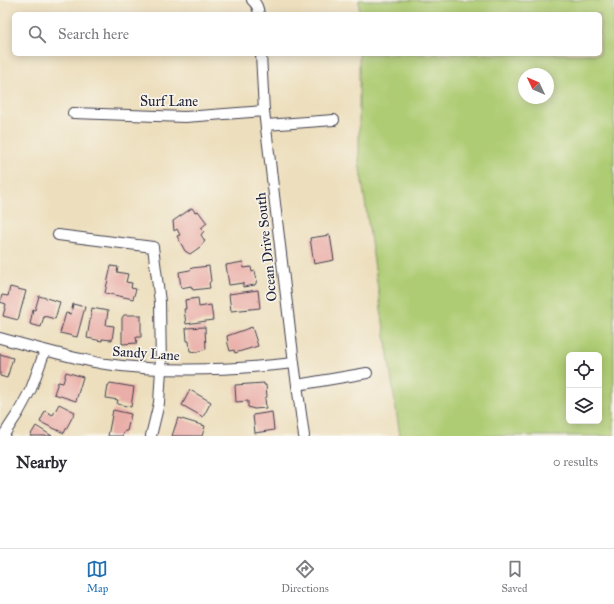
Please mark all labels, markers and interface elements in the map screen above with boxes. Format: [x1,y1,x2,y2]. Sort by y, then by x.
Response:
search box [12,12,602,56]
icon: search [26,23,48,45]
text: Search here [58,25,129,43]
north arrow [518,68,554,104]
street label: Surf Lane [140,93,198,110]
street label: Ocean Drive South [252,191,281,302]
street label: Sandy Lane [112,343,180,364]
map controls [566,352,602,424]
button: locate [566,352,602,388]
button: layers [566,388,602,424]
text: Nearby [16,452,67,473]
text: 0 results [553,454,598,470]
tab: Map [86,558,108,595]
tab: Directions [281,558,329,595]
tab: Saved [501,558,528,595]

